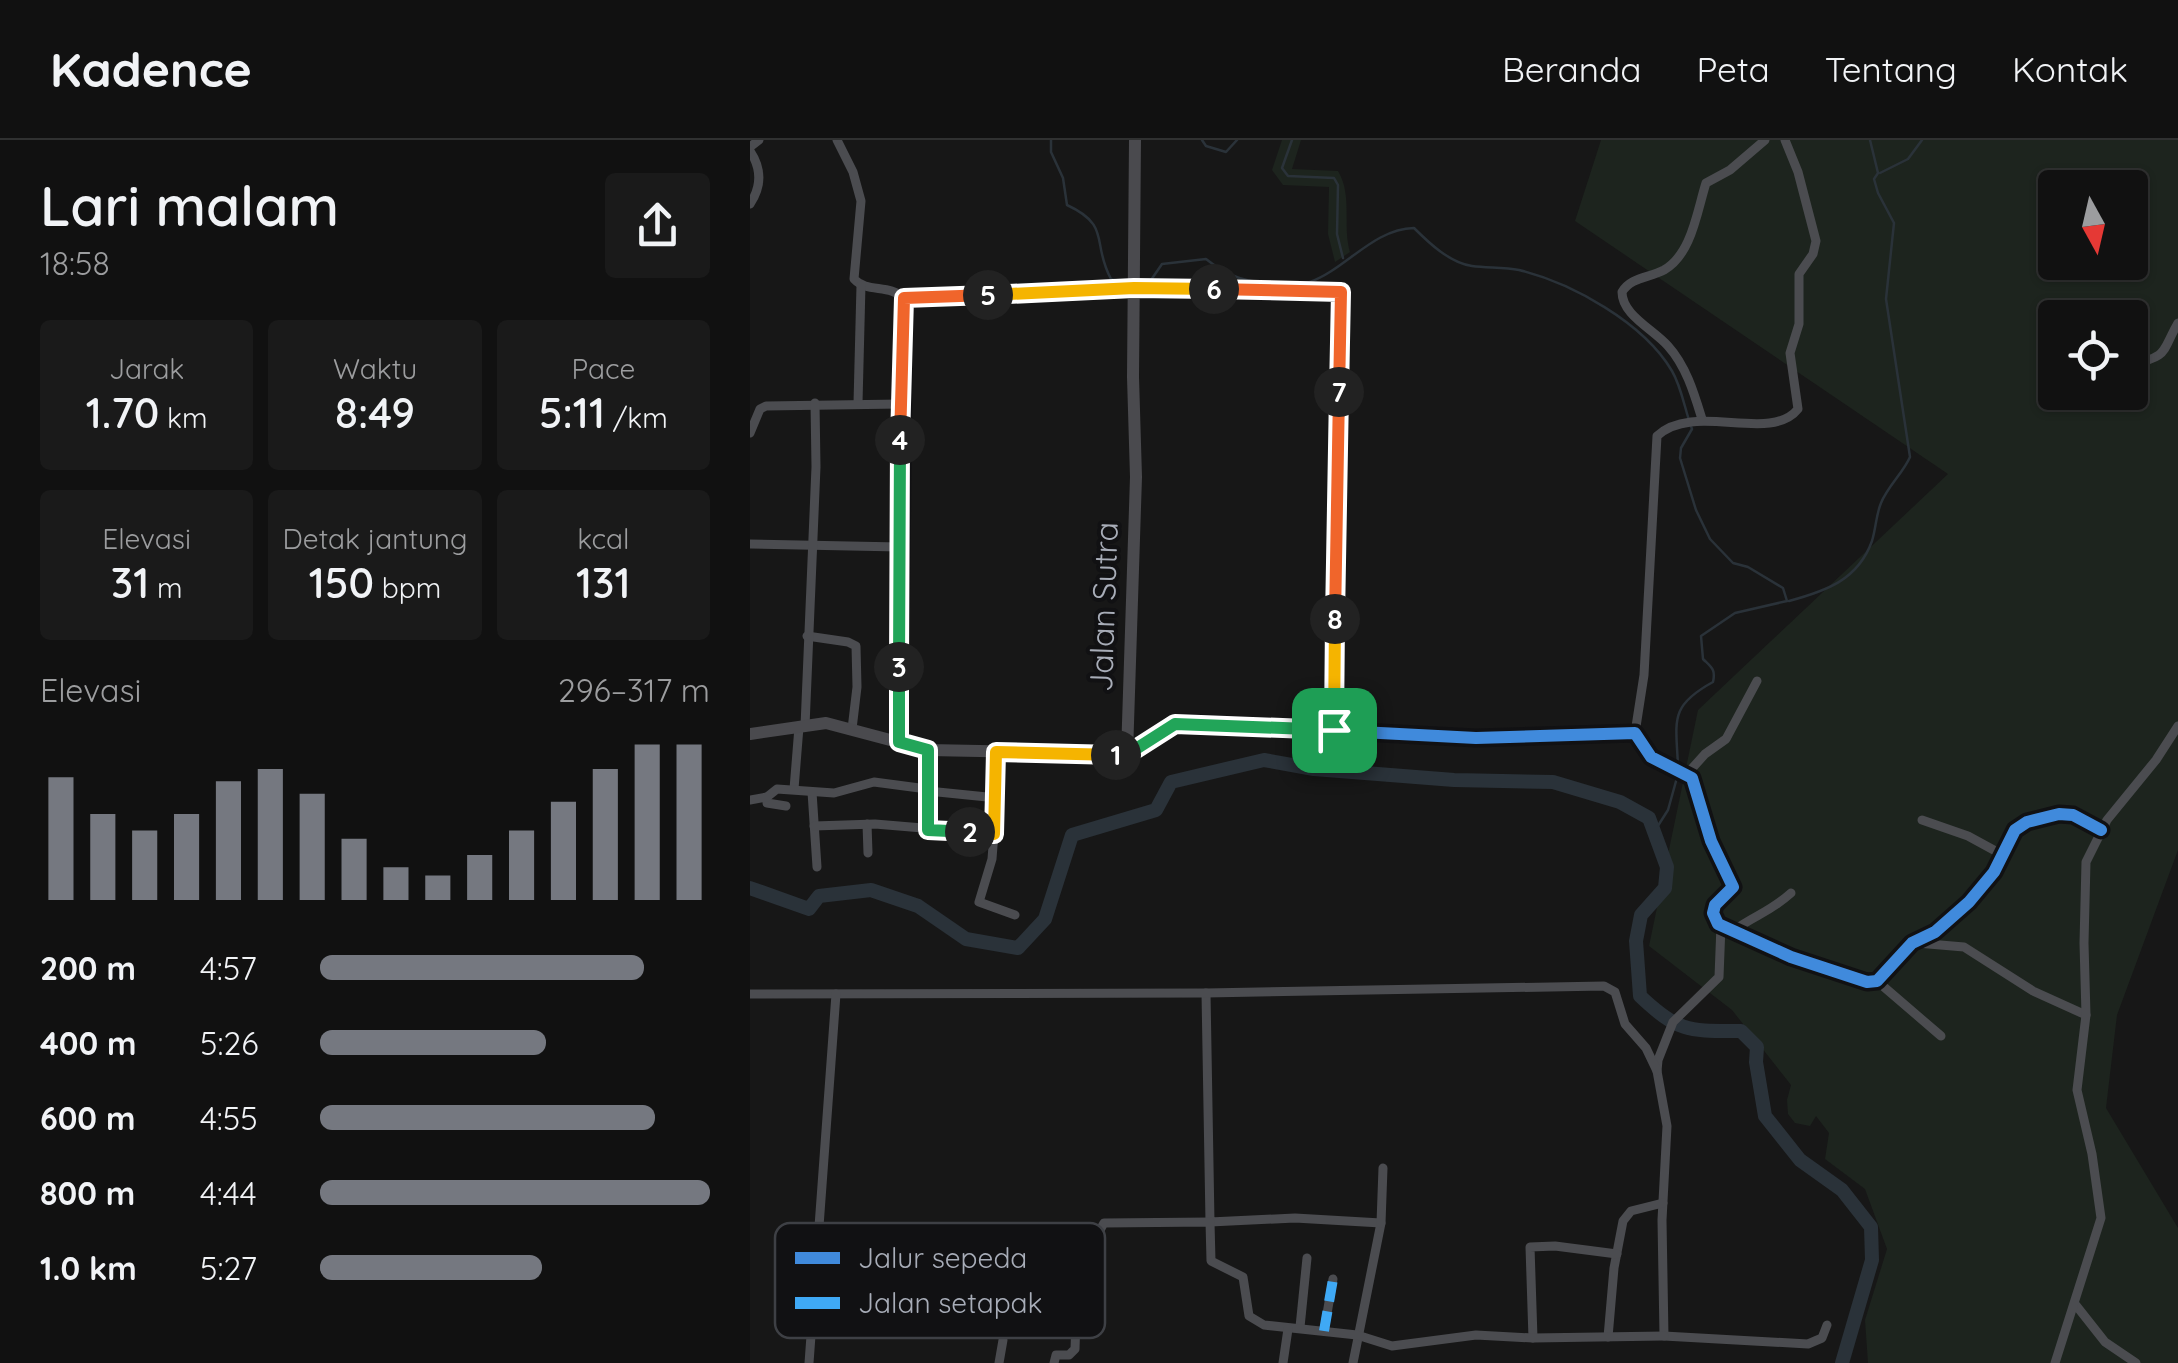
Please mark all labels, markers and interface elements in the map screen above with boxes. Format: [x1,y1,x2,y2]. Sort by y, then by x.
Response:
text: Kadence [50,39,252,99]
text: Beranda [1502,47,1641,91]
text: Peta [1696,47,1770,91]
text: Tentang [1825,47,1957,91]
text: Kontak [2012,47,2128,91]
north arrow [2038,170,2148,280]
map controls [2038,170,2148,410]
text: Lari malam [40,171,339,240]
button: share [605,173,710,278]
text: 18:58 [40,243,110,283]
pin: 6 [1189,264,1239,314]
pin: 5 [963,270,1013,320]
text: 6 [1206,271,1222,306]
text: 5 [980,277,996,312]
button: locate [2038,300,2148,410]
text: Jarak [109,351,184,386]
text: Waktu [333,351,417,386]
text: Pace [571,351,635,386]
pin: 7 [1314,367,1364,417]
text: 7 [1331,374,1347,409]
text: 1.70 [86,386,159,439]
text: 8:49 [335,386,415,439]
text: 5:11 [539,386,605,439]
text: km [159,400,208,435]
text: /km [605,400,668,435]
pin: 4 [875,415,925,465]
text: 4 [892,422,908,457]
text: Elevasi [102,521,191,556]
text: Detak jantung [282,521,468,556]
text: kcal [577,521,629,556]
street label: Jalan Sutra [1080,521,1126,693]
text: 31 [111,556,149,609]
text: 150 [309,556,374,609]
text: 131 [576,556,631,609]
text: m [149,570,183,605]
text: bpm [374,570,441,605]
pin: 8 [1310,594,1360,644]
text: 8 [1327,601,1343,636]
pin: 3 [874,642,924,692]
text: 3 [891,649,907,684]
text: Elevasi [40,670,141,710]
text: 296–317 m [558,670,710,710]
pin [1292,688,1377,773]
icon: arrive [1307,703,1362,758]
pin: 1 [1091,730,1141,780]
text: 1 [1111,737,1121,772]
pin: 2 [945,807,995,857]
text: 2 [962,814,978,849]
text: 200 m [40,948,136,988]
text: 4:57 [200,948,257,988]
text: 400 m [40,1023,137,1063]
text: 5:26 [200,1023,258,1063]
text: 600 m [40,1098,135,1138]
text: 4:55 [200,1098,258,1138]
text: 800 m [40,1173,135,1213]
text: 4:44 [200,1173,257,1213]
legend [775,1223,1105,1338]
text: Jalur sepeda [858,1240,1027,1275]
text: 1.0 km [40,1248,137,1288]
text: 5:27 [200,1248,257,1288]
text: Jalan setapak [858,1285,1043,1320]

